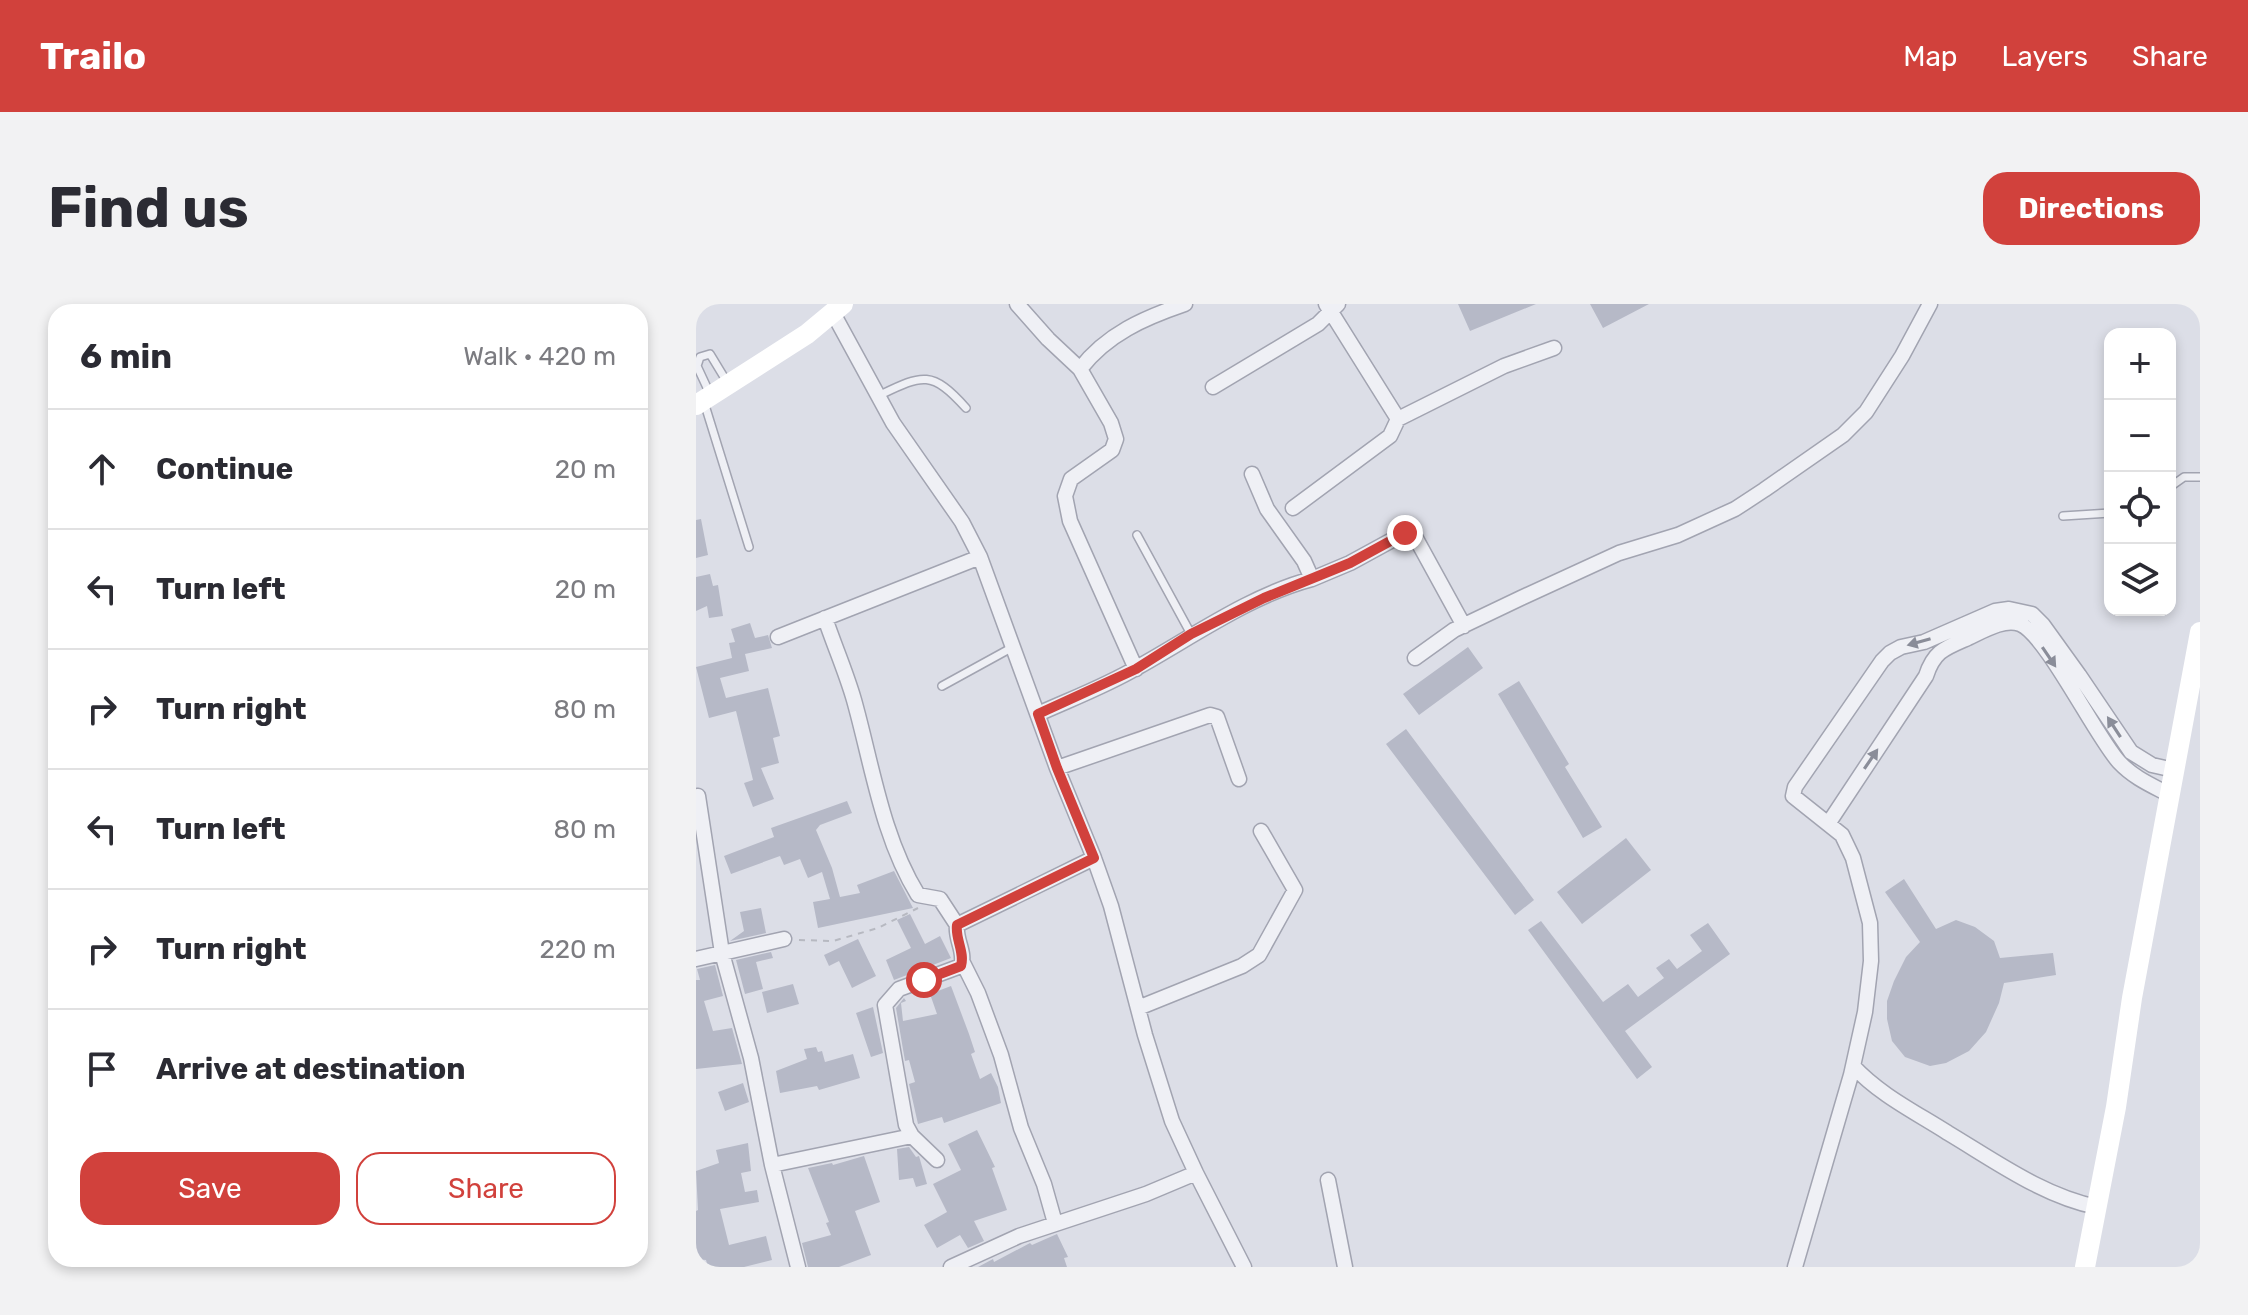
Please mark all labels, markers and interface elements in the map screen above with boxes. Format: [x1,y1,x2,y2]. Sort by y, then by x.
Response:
text: Trailo [40,33,146,79]
text: Map [1903,40,1958,73]
text: Layers [2002,40,2088,73]
text: Share [2132,40,2208,73]
button: Directions [1983,172,2200,245]
text: Find us [48,175,249,241]
map controls [2104,328,2176,616]
button: + [2104,328,2176,400]
text: 6 min [80,336,172,377]
text: Walk · 420 m [463,341,616,372]
button: − [2104,400,2176,472]
icon: ahead [80,447,124,491]
text: Continue [156,451,293,487]
text: 20 m [555,454,616,485]
button: locate [2104,472,2176,544]
route end [1387,515,1423,551]
button: layers [2104,544,2176,616]
icon: left [80,567,124,611]
text: Turn left [156,571,286,607]
text: 20 m [555,574,616,605]
one-way arrow [1906,636,1931,648]
one-way arrow [2041,647,2056,668]
icon: right [80,687,124,731]
text: Turn right [156,691,307,727]
text: 80 m [553,694,616,725]
one-way arrow [2106,717,2121,738]
one-way arrow [1863,748,1878,770]
icon: left [80,807,124,851]
text: Turn left [156,811,286,847]
text: 80 m [553,814,616,845]
icon: right [80,927,124,971]
text: Turn right [156,931,307,967]
text: 220 m [539,934,616,965]
route start [906,962,942,998]
icon: arrive [80,1047,124,1091]
text: Arrive at destination [156,1051,466,1087]
button: Save [80,1152,340,1225]
button: Share [356,1152,616,1225]

